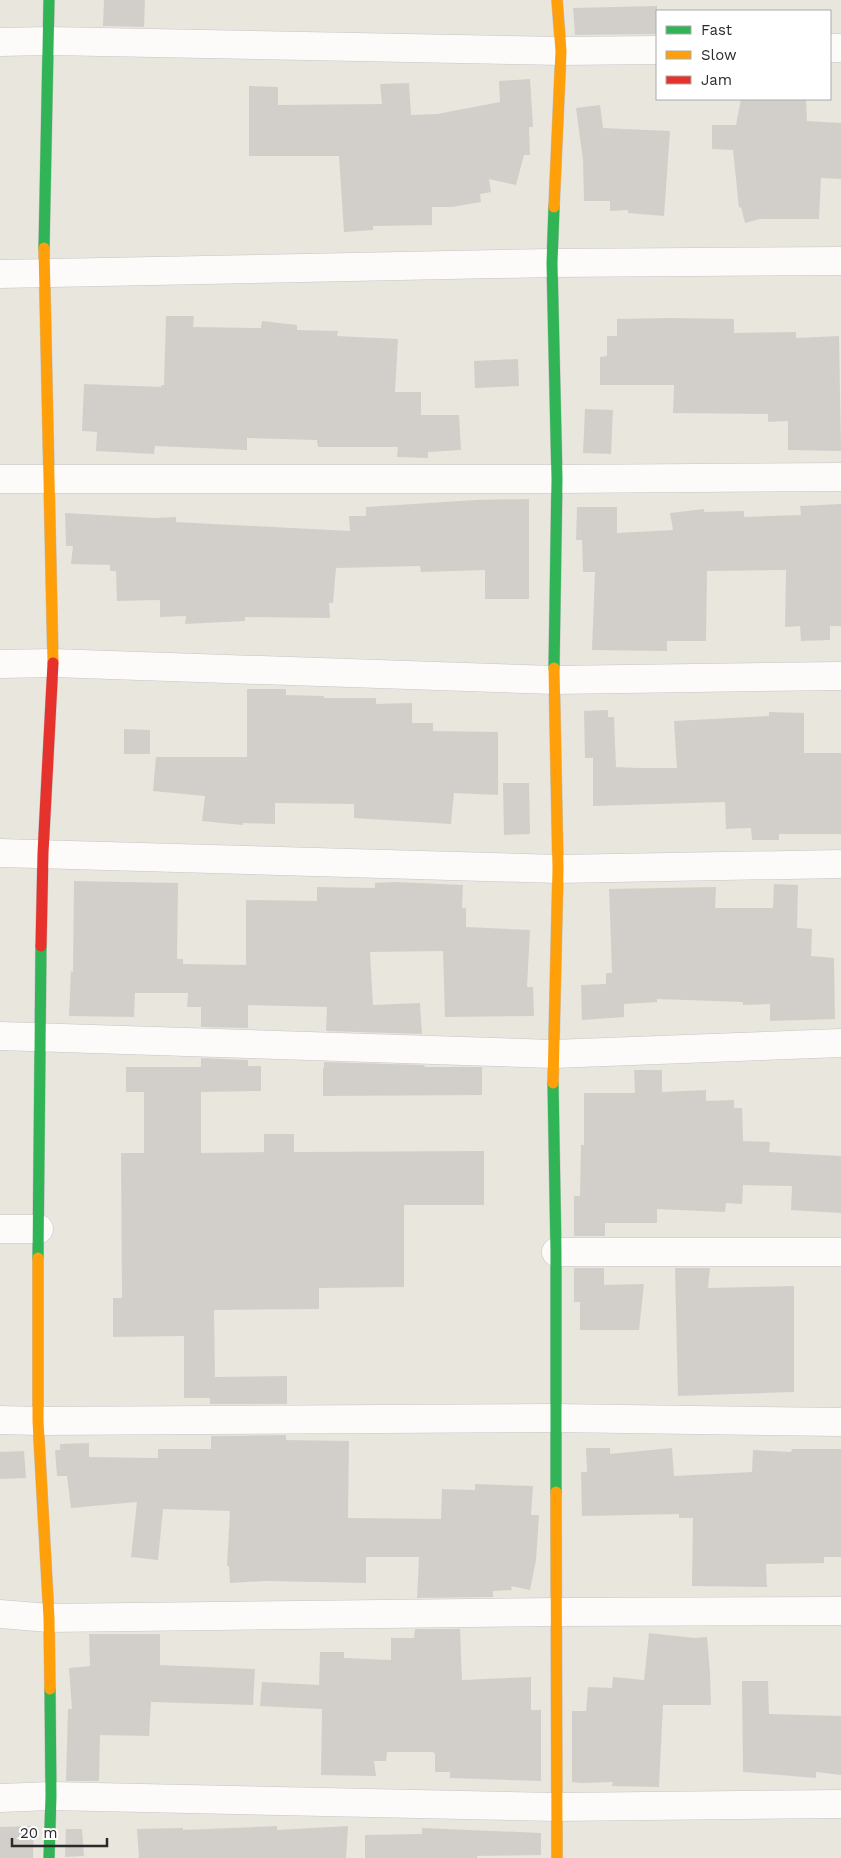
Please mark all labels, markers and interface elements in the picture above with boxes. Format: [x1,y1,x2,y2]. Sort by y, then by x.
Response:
legend [656,10,831,100]
text: Fast [701,21,733,39]
text: Slow [701,46,737,64]
text: Jam [701,71,732,89]
scale bar [12,1816,108,1848]
text: 20 m [20,1824,58,1842]

